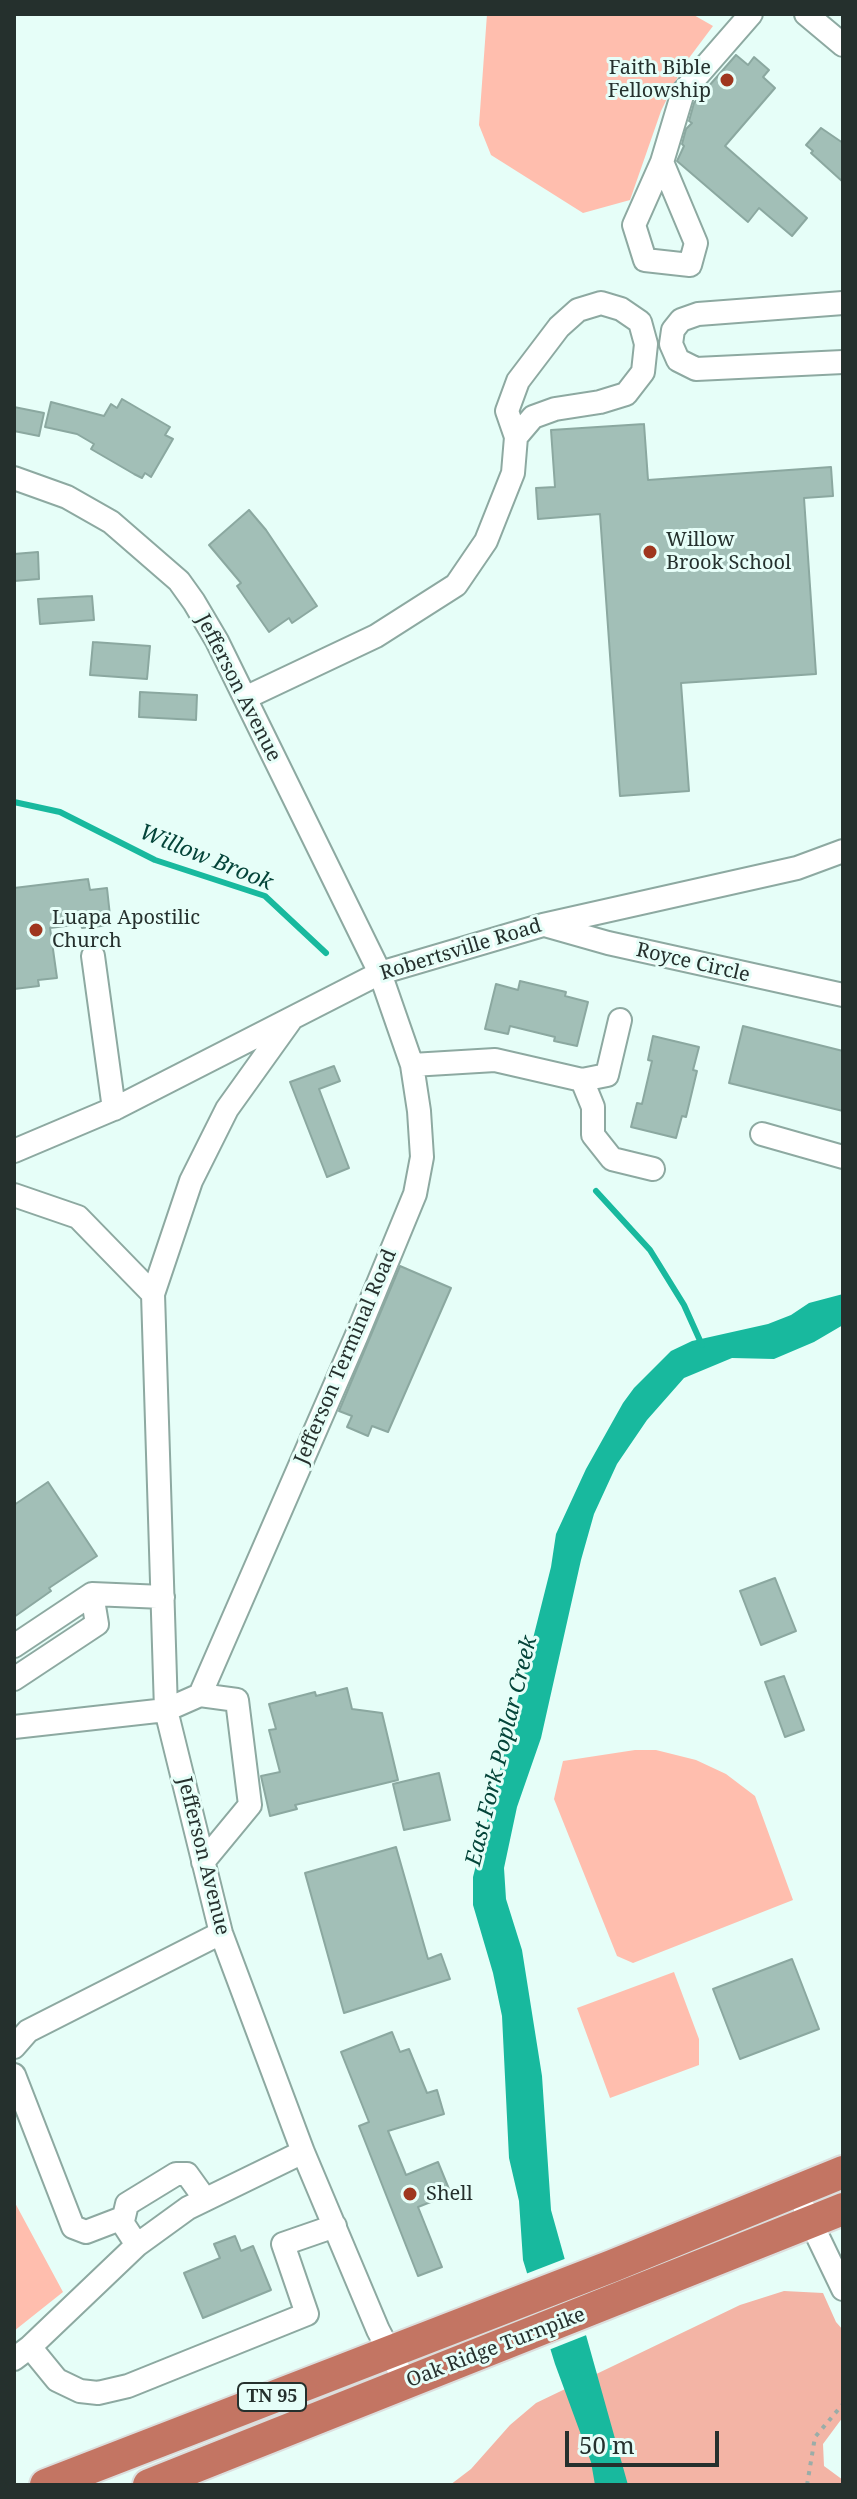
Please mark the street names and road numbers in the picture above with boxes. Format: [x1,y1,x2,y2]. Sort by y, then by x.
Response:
street label: Jefferson Avenue [190,610,286,766]
street label: Robertsville Road [377,914,545,986]
street label: Royce Circle [634,938,752,988]
street label: Jefferson Terminal Road [290,1246,402,1468]
street label: Jefferson Avenue [172,1774,234,1938]
street label: Oak Ridge Turnpike [403,2303,589,2393]
road number: TN 95 [238,2383,306,2411]

